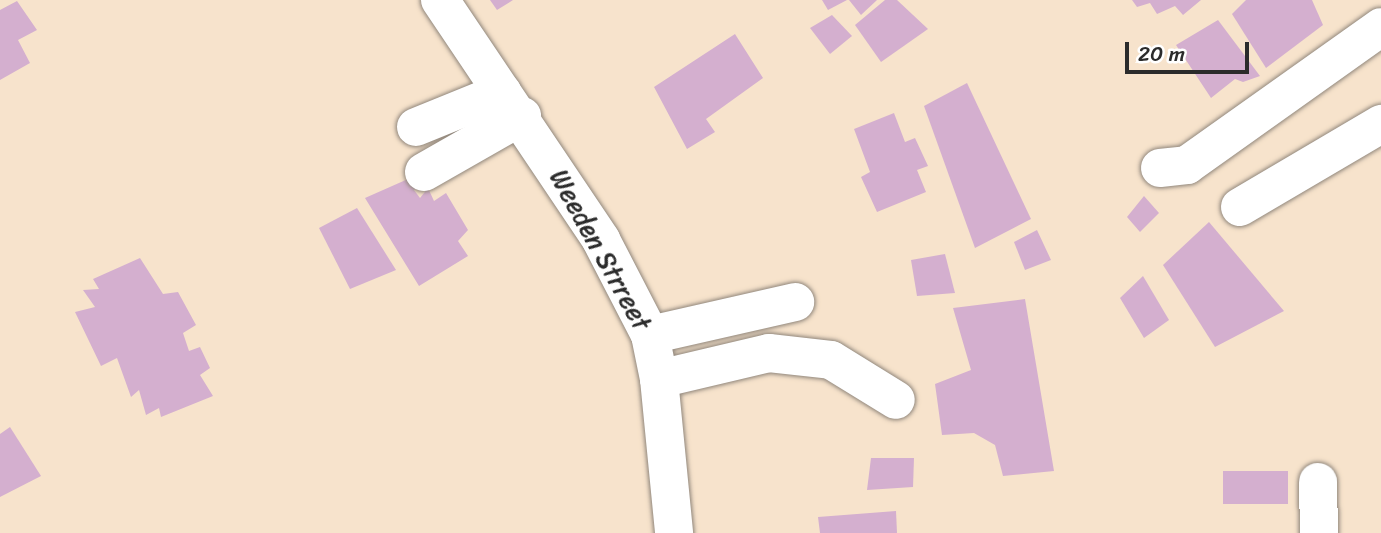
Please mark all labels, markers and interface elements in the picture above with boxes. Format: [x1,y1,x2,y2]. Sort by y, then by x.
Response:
scale bar [1129,28,1253,72]
text: 20 m [1138,35,1185,73]
street label: Weeden Strreet [543,163,657,337]

